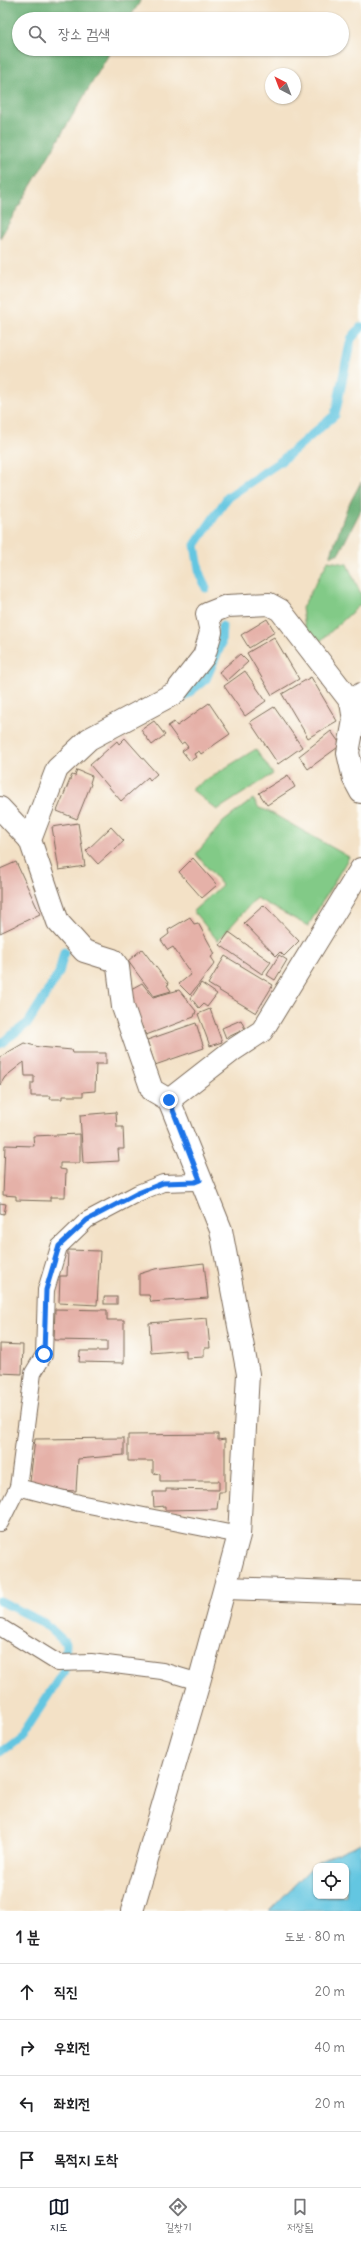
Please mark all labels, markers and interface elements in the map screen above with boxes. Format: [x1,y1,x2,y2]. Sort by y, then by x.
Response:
search box [12,12,349,56]
icon: search [26,23,48,45]
text: 장소 검색 [58,24,110,43]
north arrow [265,68,301,104]
route end [160,1091,178,1109]
route start [35,1345,53,1363]
map controls [313,1863,349,1899]
button: locate [313,1863,349,1899]
text: 1 분 [16,1926,40,1948]
text: 도보 · 80 m [284,1928,345,1945]
icon: ahead [16,1981,38,2003]
text: 직진 [54,1982,78,2001]
text: 20 m [315,1983,345,2000]
icon: right [16,2037,38,2059]
text: 우회전 [54,2038,90,2057]
text: 40 m [314,2039,345,2056]
icon: left [16,2093,38,2115]
text: 좌회전 [54,2094,90,2113]
text: 20 m [315,2095,345,2112]
icon: arrive [16,2149,38,2171]
text: 목적지 도착 [54,2150,118,2169]
tab: 지도 [48,2196,70,2235]
tab: 길찾기 [165,2196,191,2235]
tab: 저장됨 [287,2196,313,2235]

